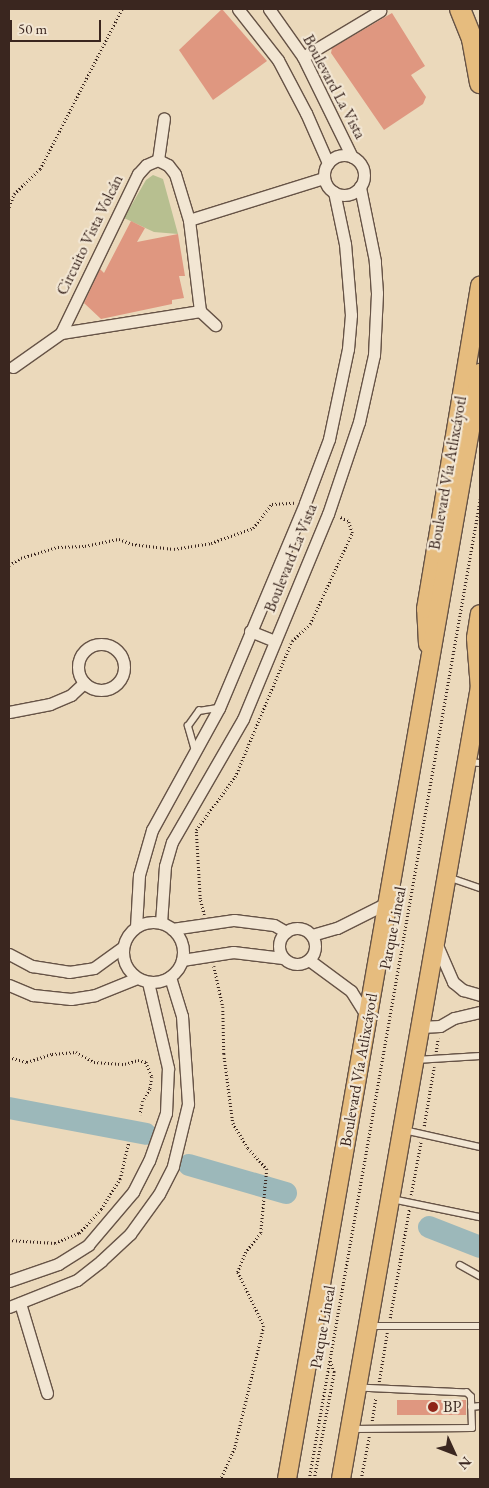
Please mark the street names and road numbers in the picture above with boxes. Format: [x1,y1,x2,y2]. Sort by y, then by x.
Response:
street label: Boulevard La Vista [298,32,370,142]
street label: Circuito Vista Volcán [53,172,127,298]
street label: Boulevard Vía Atlixcáyotl [425,395,471,551]
street label: Boulevard La Vista [260,501,322,615]
street label: Parque Lineal [376,885,410,971]
street label: Boulevard Vía Atlixcáyotl [336,992,382,1148]
street label: Parque Lineal [306,1284,340,1370]

